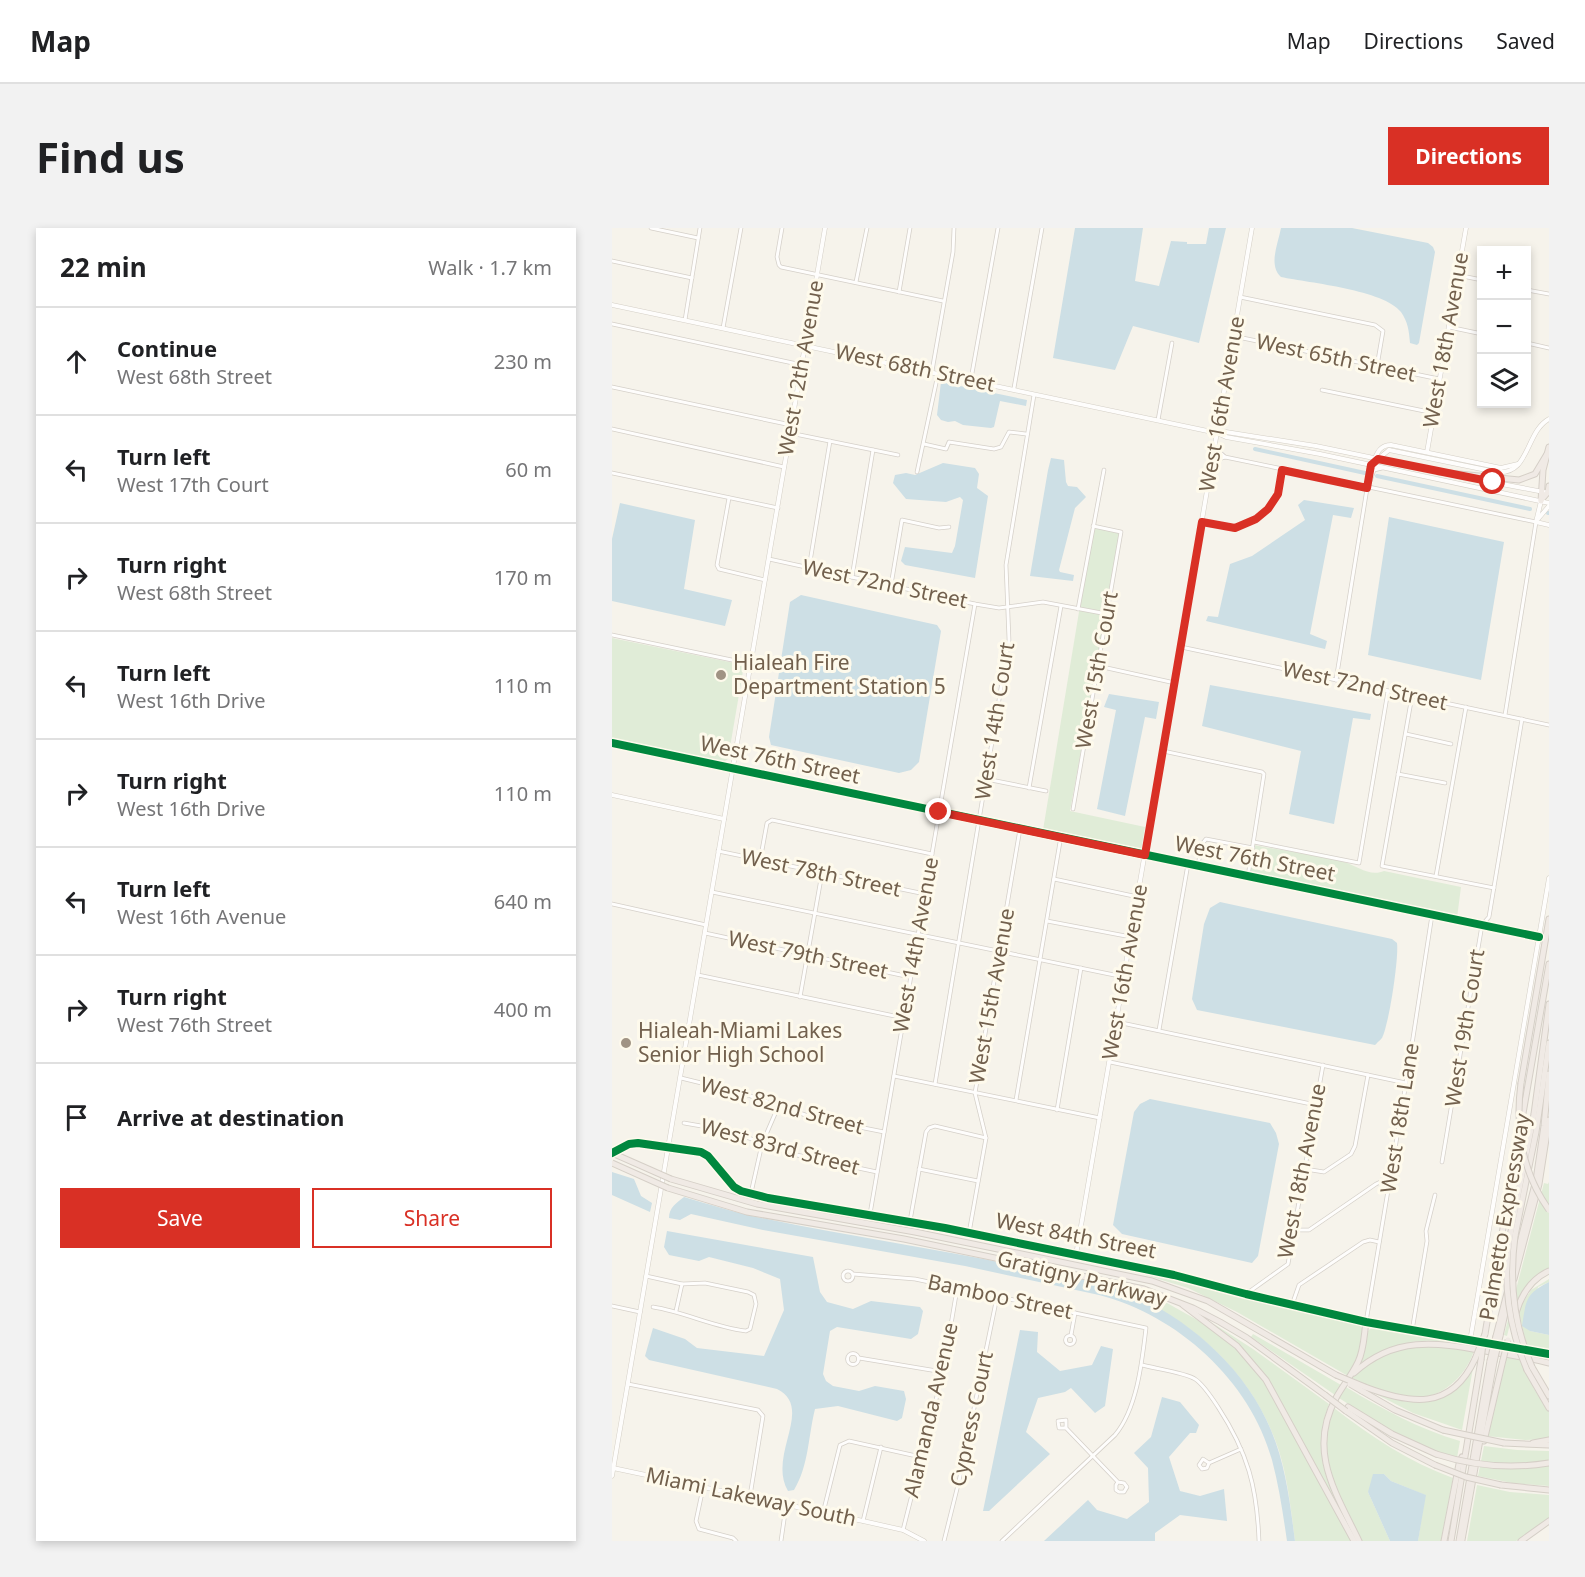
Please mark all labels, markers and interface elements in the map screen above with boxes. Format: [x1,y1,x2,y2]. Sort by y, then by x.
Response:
text: Map [30,22,91,60]
text: Map [1287,27,1331,55]
text: Directions [1364,27,1463,55]
text: Saved [1496,27,1555,55]
button: Directions [1388,127,1549,185]
text: Find us [36,128,185,185]
map controls [1477,246,1531,408]
button: + [1477,246,1531,300]
text: 22 min [60,249,147,285]
street label: West 18th Avenue [1416,250,1474,430]
text: Walk · 1.7 km [428,254,552,281]
street label: West 12th Avenue [771,278,829,458]
button: − [1477,300,1531,354]
street label: West 16th Avenue [1192,314,1250,494]
street label: West 65th Street [1254,326,1419,388]
text: Continue [117,333,217,363]
street label: West 68th Street [833,336,998,398]
icon: ahead [60,345,93,378]
text: 230 m [494,348,552,375]
button: layers [1477,354,1531,408]
text: West 68th Street [117,363,272,390]
text: Turn left [117,441,211,471]
icon: left [60,453,93,486]
text: 60 m [505,456,552,483]
route start [1479,468,1505,494]
text: West 17th Court [117,471,269,498]
text: Turn right [117,549,227,579]
street label: West 72nd Street [800,552,971,614]
icon: right [60,561,93,594]
text: 170 m [494,564,552,591]
text: West 68th Street [117,579,272,606]
street label: West 15th Court [1068,589,1124,751]
street label: West 14th Court [968,640,1020,802]
place label: Hialeah Fire Department Station 5 [733,648,946,700]
street label: West 72nd Street [1280,654,1451,716]
text: Turn left [117,657,211,687]
marker: Hialeah Fire Department Station 5 [714,668,728,682]
icon: left [60,669,93,702]
text: 110 m [494,672,552,699]
text: West 16th Drive [117,687,266,714]
street label: West 76th Street [698,728,863,790]
text: Turn right [117,765,227,795]
icon: right [60,777,93,810]
text: 110 m [494,780,552,807]
text: West 16th Drive [117,795,266,822]
route end [925,798,951,824]
street label: West 76th Street [1173,829,1338,887]
street label: West 78th Street [739,841,904,903]
street label: West 14th Avenue [886,855,944,1035]
text: Turn left [117,873,211,903]
street label: West 16th Avenue [1095,882,1153,1062]
icon: left [60,885,93,918]
text: 640 m [494,888,552,915]
text: West 16th Avenue [117,903,286,930]
street label: West 15th Avenue [962,906,1020,1086]
street label: West 79th Street [726,923,891,985]
street label: West 19th Court [1438,947,1490,1109]
text: Turn right [117,981,227,1011]
icon: right [60,993,93,1026]
text: 400 m [494,996,552,1023]
text: West 76th Street [117,1011,272,1038]
place label: Hialeah-Miami Lakes Senior High School [638,1016,842,1068]
marker: Hialeah-Miami Lakes Senior High School [619,1036,633,1050]
street label: West 18th Lane [1373,1041,1425,1195]
street label: West 82nd Street [697,1070,867,1140]
street label: West 18th Avenue [1270,1081,1332,1261]
icon: arrive [60,1101,93,1134]
text: Arrive at destination [117,1102,344,1132]
street label: West 83rd Street [698,1111,863,1181]
street label: Palmetto Expressway [1472,1111,1536,1322]
button: Save [60,1188,300,1248]
button: Share [312,1188,552,1248]
street label: West 84th Street [994,1206,1159,1264]
street label: Gratigny Parkway [995,1243,1170,1313]
street label: Bamboo Street [925,1267,1076,1325]
street label: Alamanda Avenue [896,1319,964,1500]
street label: Cypress Court [943,1348,999,1489]
street label: Miami Lakeway South [643,1460,859,1532]

